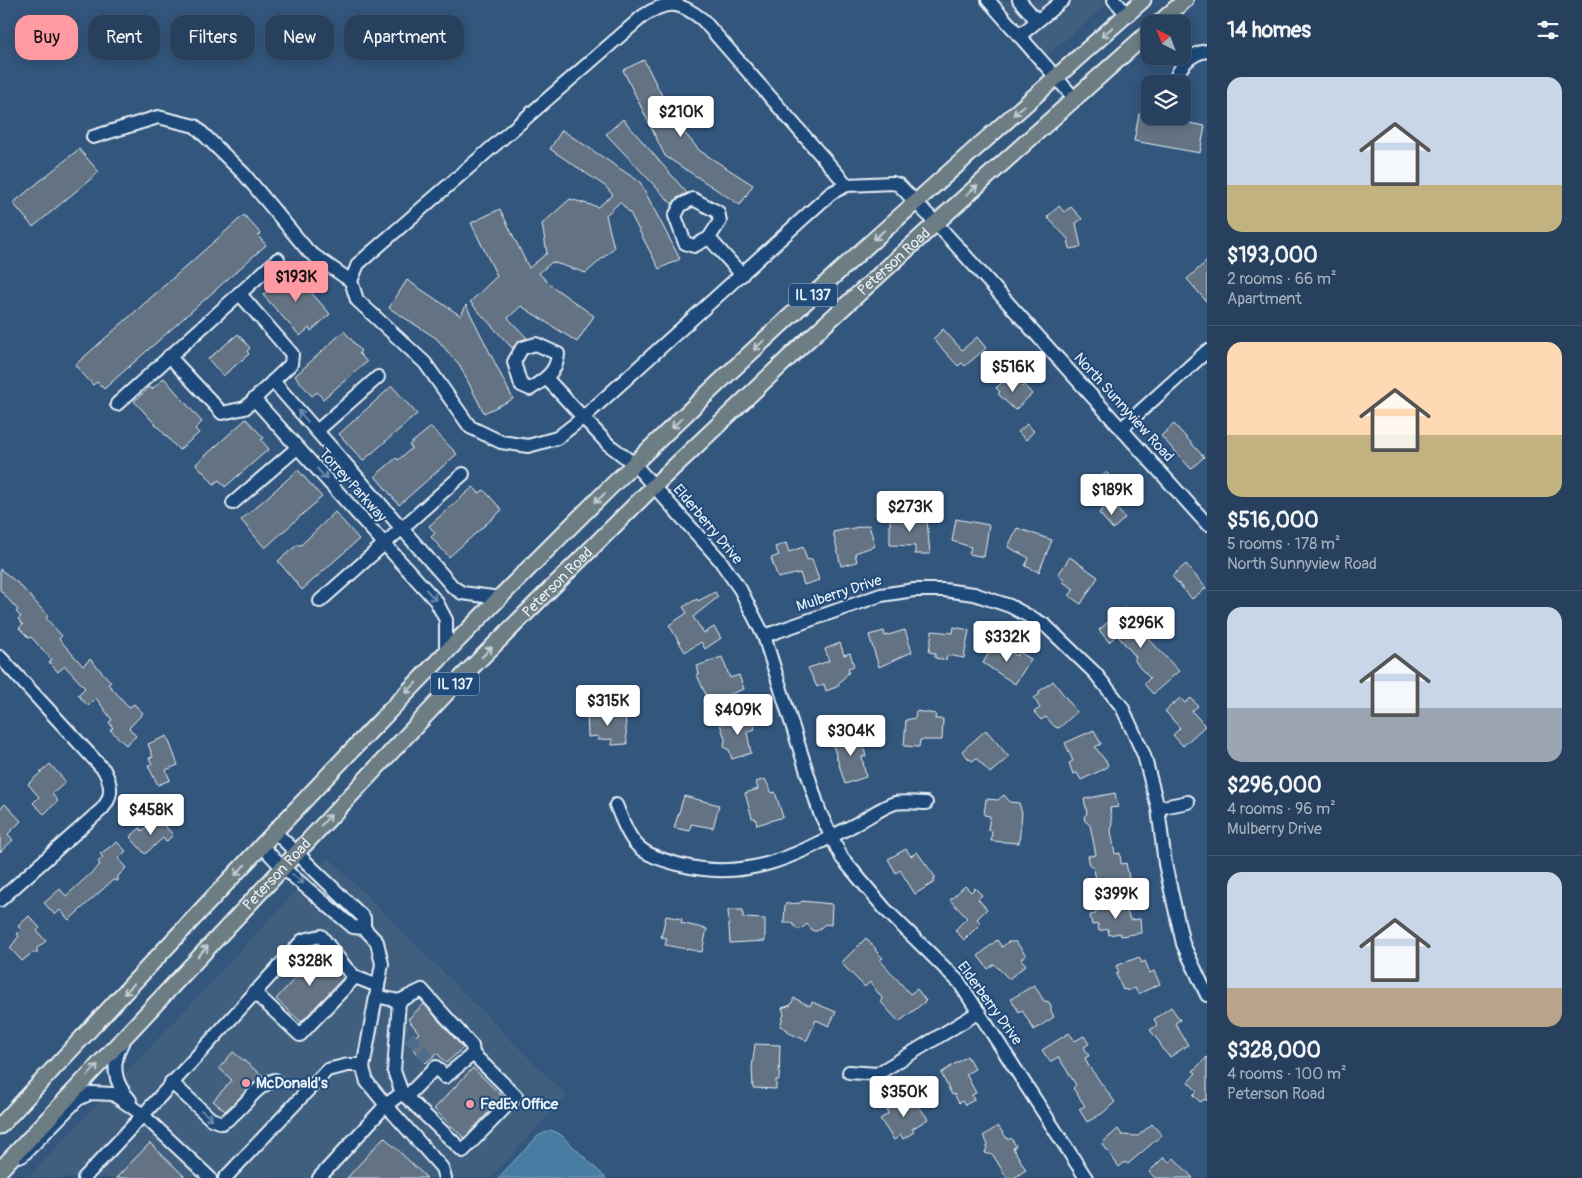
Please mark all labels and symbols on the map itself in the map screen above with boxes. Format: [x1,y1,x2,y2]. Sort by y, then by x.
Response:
north arrow [1141,15,1191,65]
one-way arrow [1100,27,1113,38]
pin: $210K [646,96,716,138]
one-way arrow [1013,104,1026,115]
one-way arrow [966,184,979,196]
street label: Peterson Road [854,224,935,300]
one-way arrow [872,229,885,241]
pin: $193K [261,260,331,303]
road number: IL 137 [789,284,837,306]
one-way arrow [753,339,766,351]
street label: North Sunnyview Road [1070,349,1178,466]
pin: $516K [978,350,1048,393]
one-way arrow [298,409,309,422]
one-way arrow [671,417,683,429]
street label: Torrey Parkway [314,444,391,527]
one-way arrow [316,468,327,481]
pin: $189K [1077,474,1147,516]
street label: Elderberry Drive [669,480,747,569]
pin: $273K [875,490,945,533]
one-way arrow [594,492,606,504]
street label: Peterson Road [518,543,597,622]
street label: Mulberry Drive [794,570,885,616]
one-way arrow [425,588,436,601]
pin: $296K [1106,606,1176,649]
pin: $332K [972,620,1042,663]
one-way arrow [481,646,494,658]
road number: IL 137 [431,672,479,696]
one-way arrow [405,682,418,694]
pin: $315K [573,684,643,727]
pin: $409K [703,694,773,736]
pin: $304K [816,714,886,757]
pin: $458K [116,794,186,836]
one-way arrow [320,813,332,826]
street label: Peterson Road [239,835,316,915]
one-way arrow [234,864,246,876]
one-way arrow [291,874,304,885]
pin: $399K [1081,878,1151,920]
pin: $328K [275,944,345,987]
one-way arrow [197,945,209,958]
street label: Elderberry Drive [953,958,1027,1049]
one-way arrow [123,982,135,995]
one-way arrow [87,1064,99,1076]
place label: McDonald's [256,1074,328,1093]
pin: $350K [869,1076,939,1118]
marker: McDonald's [240,1077,252,1089]
place label: FedEx Office [480,1095,559,1114]
marker: FedEx Office [464,1098,476,1110]
one-way arrow [201,1109,214,1120]

